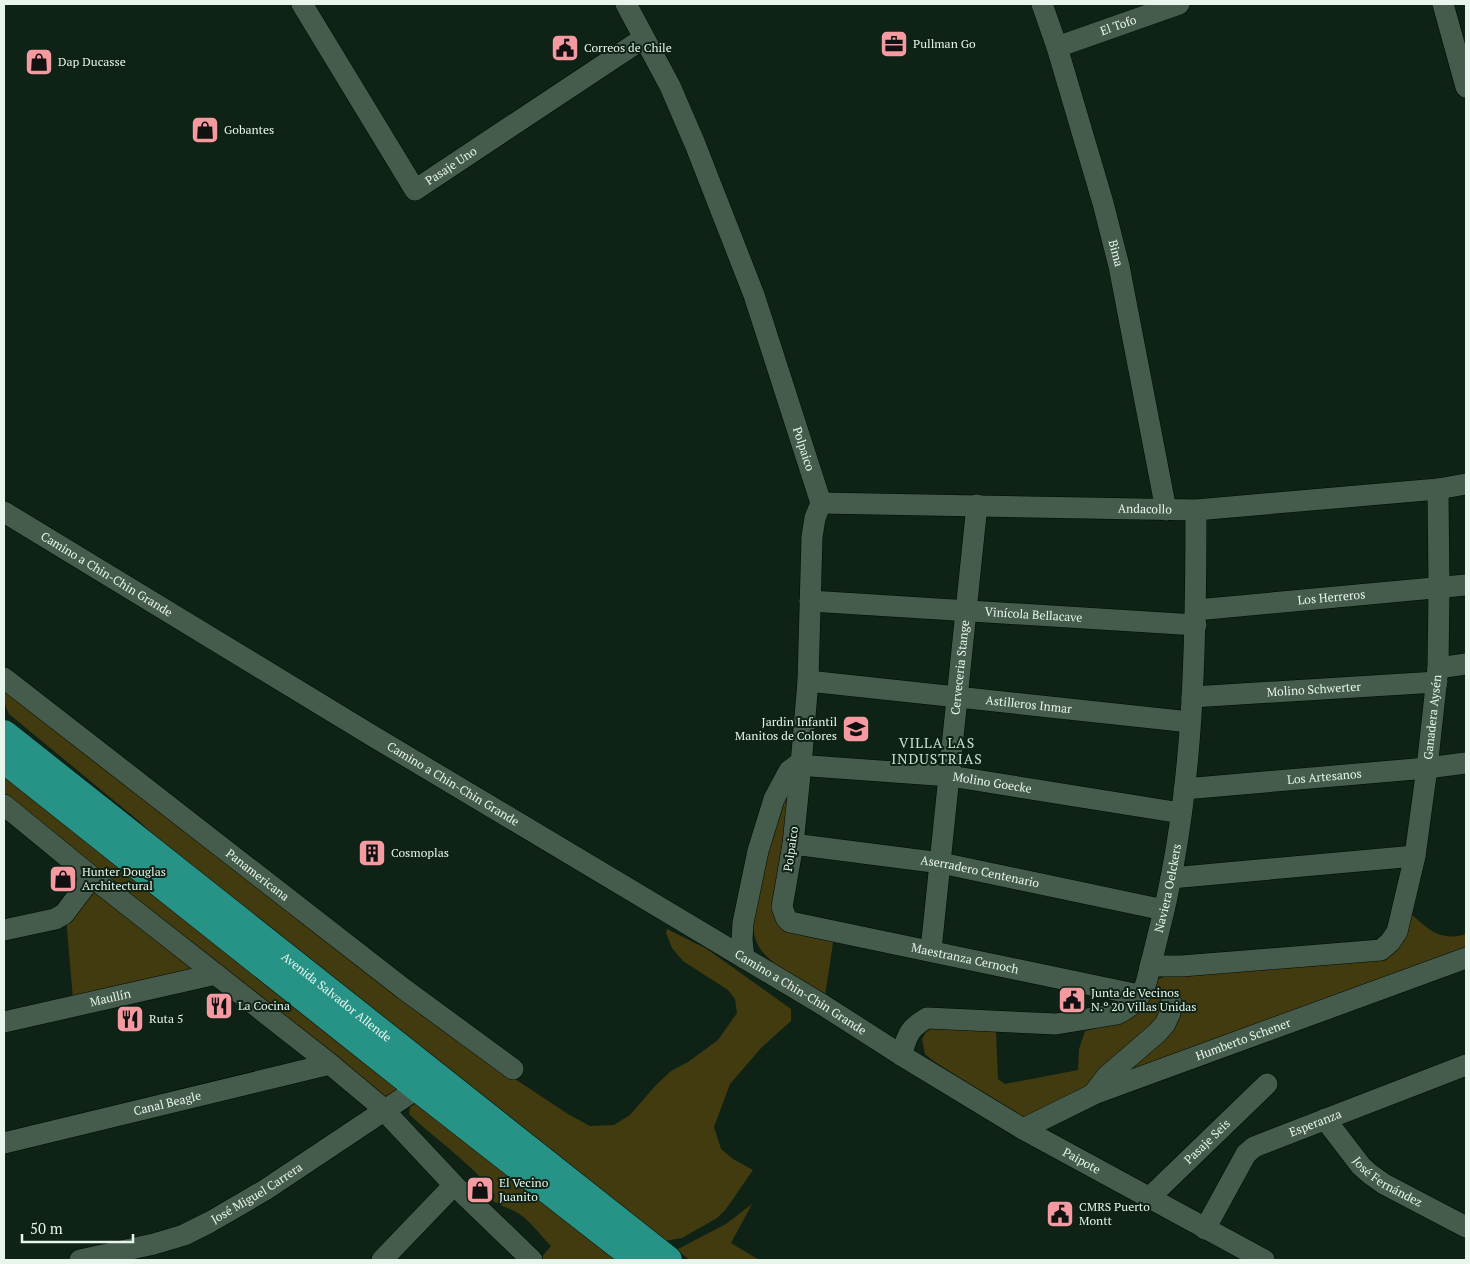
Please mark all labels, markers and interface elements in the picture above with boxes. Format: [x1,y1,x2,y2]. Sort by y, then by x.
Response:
street label: El Tofo [1098,12,1139,38]
office icon: Pullman Go [879,29,909,59]
public building icon: Correos de Chile [550,33,580,63]
place label: Pullman Go [913,36,976,51]
place label: Correos de Chile [584,40,672,55]
shop icon: Dap Ducasse [24,47,54,77]
place label: Dap Ducasse [58,54,126,69]
shop icon: Gobantes [190,115,220,145]
place label: Gobantes [224,122,274,137]
street label: Pasaje Uno [422,143,480,188]
street label: Bima [1106,238,1127,268]
street label: Polpaico [790,425,818,473]
street label: Andacollo [1118,501,1172,517]
street label: Camino a Chin-Chin Grande [38,528,175,620]
street label: Los Herreros [1297,586,1366,608]
street label: Vinícola Bellacave [984,604,1083,625]
street label: Cerveceria Stange [947,619,972,716]
street label: Ganadera Aysén [1420,674,1444,760]
street label: Molino Schwerter [1266,679,1362,699]
street label: Astilleros Inmar [985,692,1073,716]
place label: Jardin Infantil Manitos de Colores [735,714,837,743]
school or university icon: Jardin Infantil Manitos de Colores [841,714,871,744]
district label: VILLA LAS INDUSTRIAS [891,733,983,768]
street label: Camino a Chin-Chin Grande [384,738,522,829]
street label: Los Artesanos [1287,766,1362,787]
street label: Molino Goecke [952,769,1033,796]
street label: Polpaico [780,825,801,873]
building icon: Cosmoplas [357,838,387,868]
street label: Naviera Oelckers [1151,843,1184,934]
street label: Panamericana [223,845,292,904]
place label: Cosmoplas [391,845,449,860]
street label: Aserradero Centenario [920,852,1041,891]
shop icon: Hunter Douglas Architectural [48,864,78,894]
place label: Hunter Douglas Architectural [82,864,166,893]
street label: Maestranza Cernoch [910,940,1020,977]
street label: Camino a Chin-Chin Grande [732,946,869,1038]
street label: Avenida Salvador Allende [279,949,395,1045]
public building icon: Junta de Vecinos N.º 20 Villas Unidas [1057,985,1087,1015]
place label: Junta de Vecinos N.º 20 Villas Unidas [1091,985,1197,1014]
street label: Maullín [88,986,132,1009]
restaurant icon: La Cocina [204,991,234,1021]
place label: La Cocina [238,998,290,1013]
restaurant icon: Ruta 5 [115,1004,145,1034]
place label: Ruta 5 [149,1011,183,1026]
street label: Humberto Schener [1193,1015,1293,1063]
street label: Canal Beagle [132,1088,202,1118]
street label: Esperanza [1287,1106,1344,1140]
street label: Pasaje Seis [1181,1116,1233,1167]
street label: Paipote [1060,1144,1103,1177]
street label: José Fernández [1350,1153,1425,1210]
street label: José Miguel Carrera [208,1159,305,1227]
shop icon: El Vecino Juanito [465,1175,495,1205]
place label: El Vecino Juanito [499,1175,549,1204]
public building icon: CMRS Puerto Montt [1045,1199,1075,1229]
place label: CMRS Puerto Montt [1079,1199,1150,1228]
scale bar [22,1212,134,1244]
text: 50 m [30,1218,63,1238]

